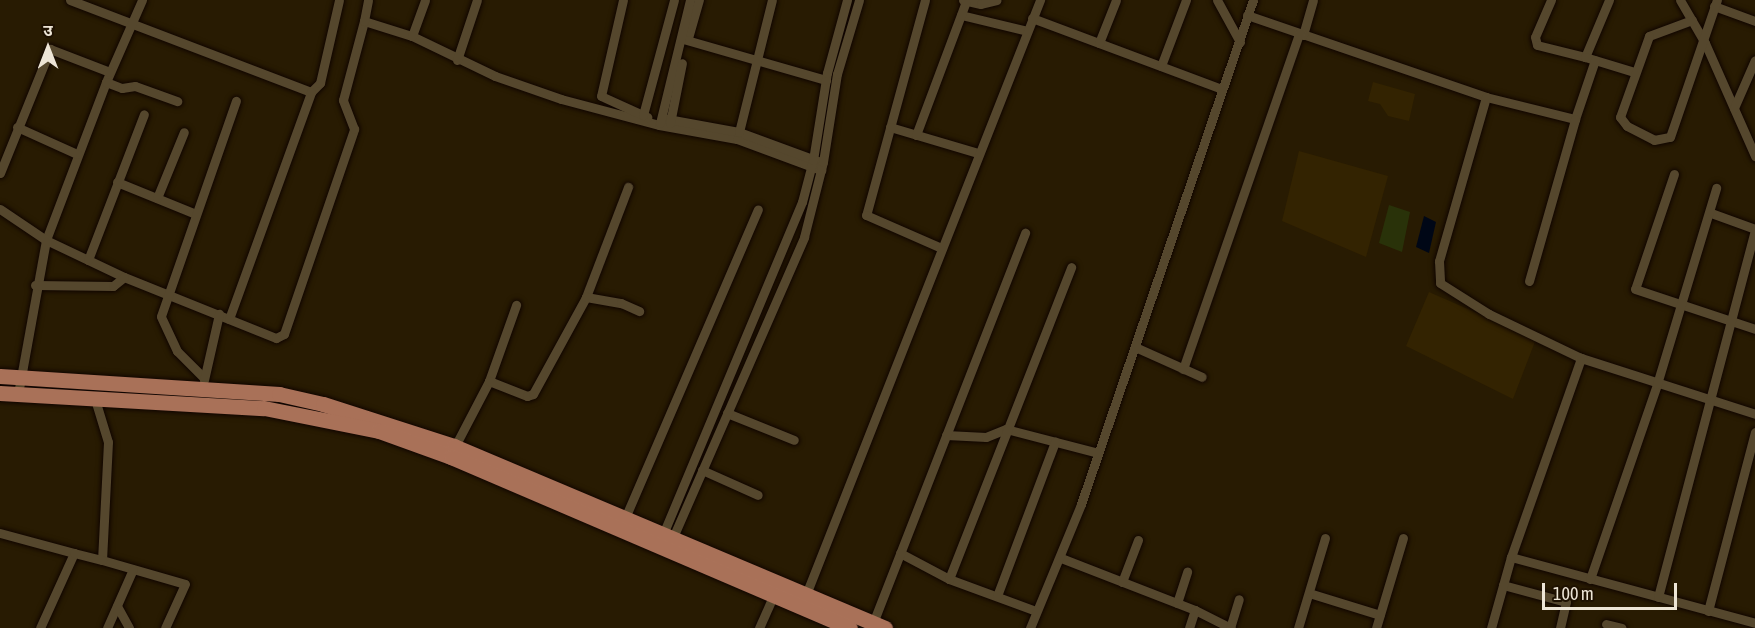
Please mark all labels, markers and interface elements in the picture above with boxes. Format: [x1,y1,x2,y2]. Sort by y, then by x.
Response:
north arrow [18,18,78,78]
text: उ [43,21,53,39]
scale bar [1545,571,1680,609]
text: 100 m [1553,583,1594,604]

